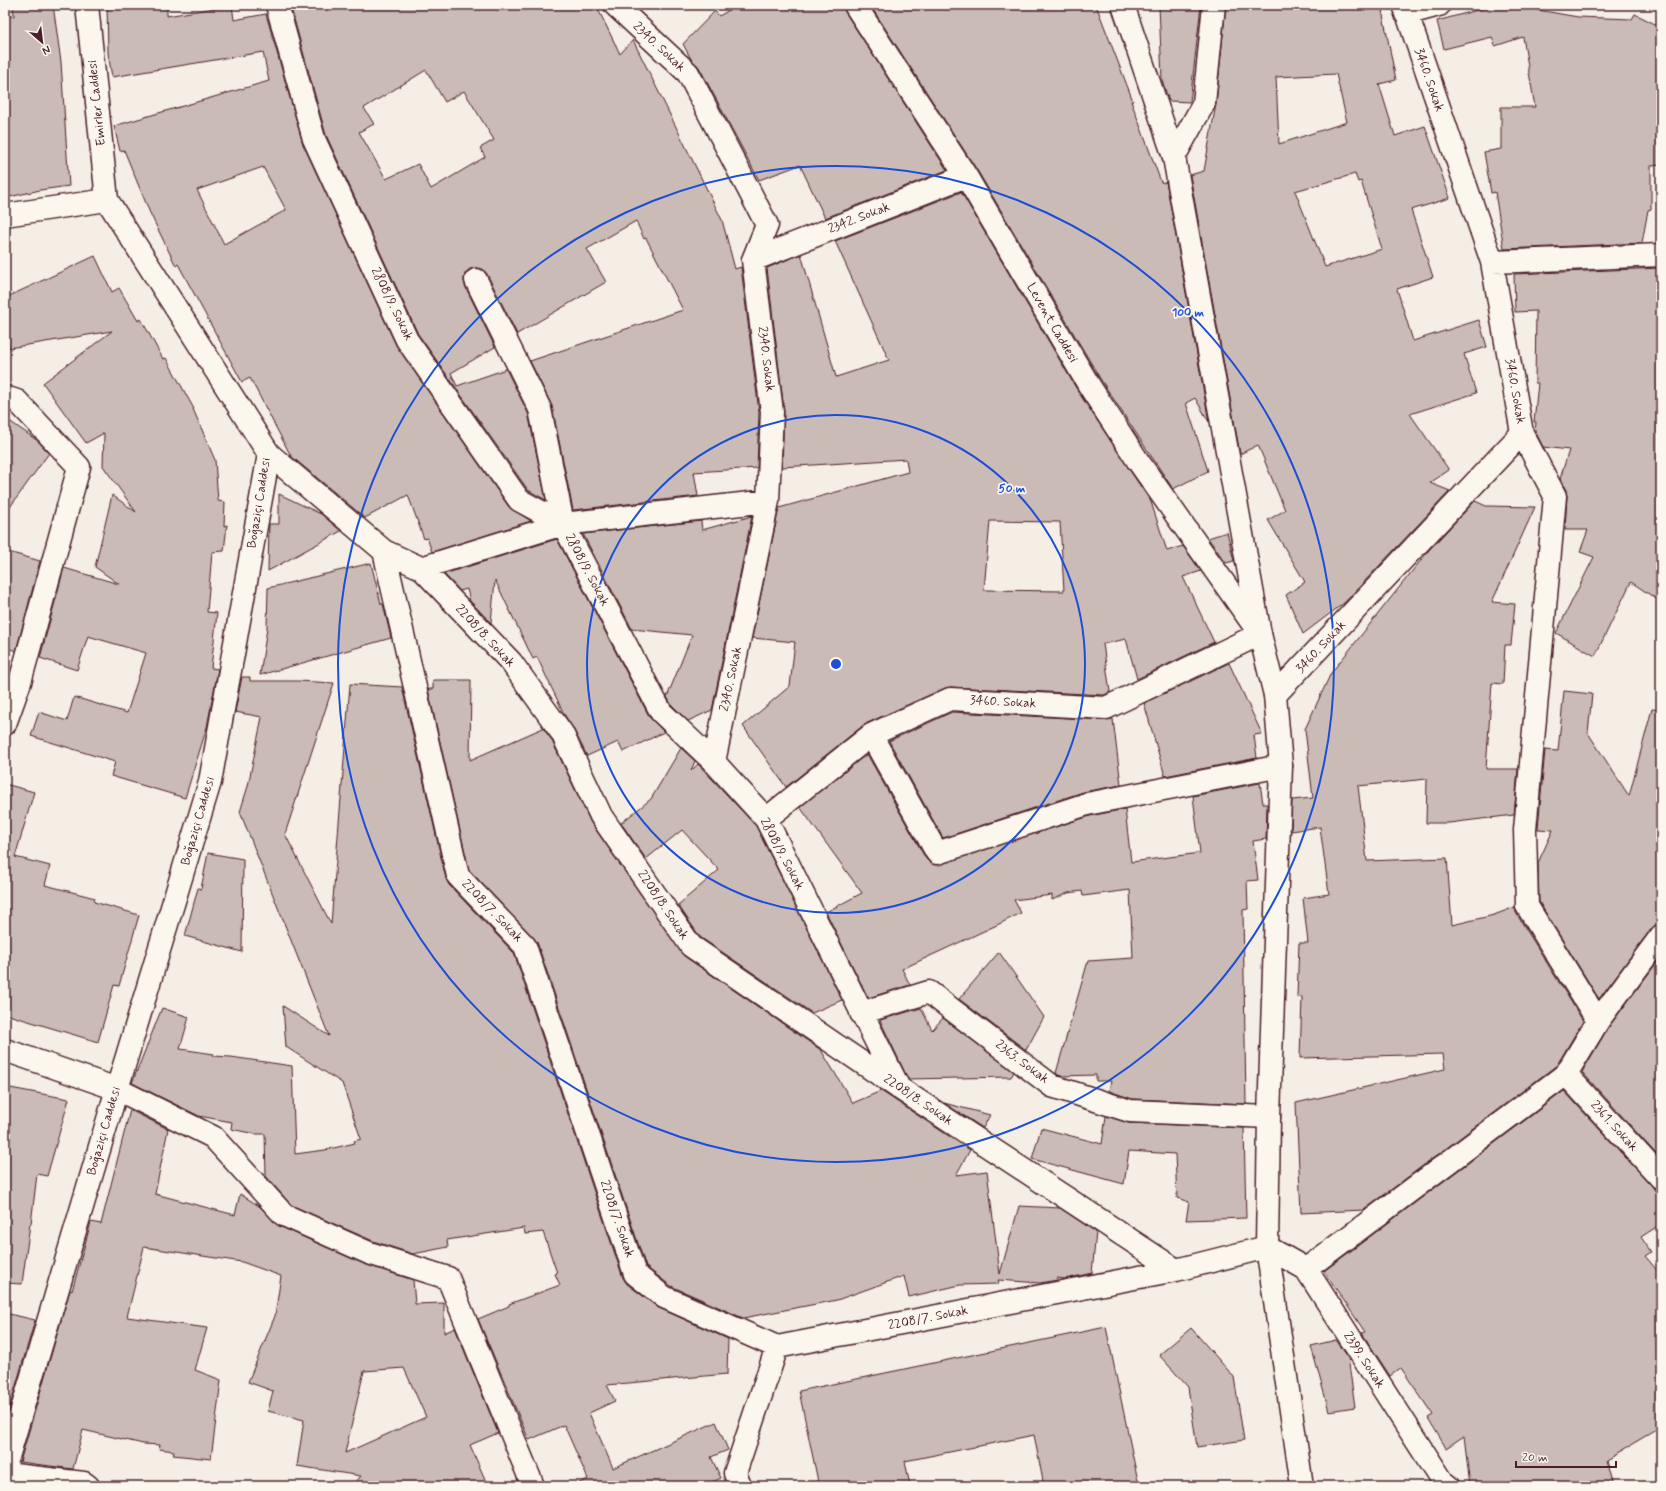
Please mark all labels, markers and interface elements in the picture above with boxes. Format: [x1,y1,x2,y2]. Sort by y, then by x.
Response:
street label: 2340. Sokak [629,18,689,76]
north arrow [22,22,62,62]
text: N [40,42,53,58]
street label: 3460. Sokak [1410,46,1448,115]
street label: Emirler Caddesi [84,59,110,147]
street label: 2342. Sokak [826,198,893,238]
street label: 2808/9. Sokak [367,264,417,344]
street label: Levent Caddesi [1022,280,1082,366]
text: 100 m [1172,305,1205,321]
street label: 2340. Sokak [754,325,779,393]
street label: 3460. Sokak [1501,357,1529,426]
street label: Boğaziçi Caddesi [243,456,275,549]
text: 50 m [999,481,1026,497]
street label: 2808/9. Sokak [561,531,613,610]
street label: 2208/8. Sokak [451,601,519,672]
street label: 3460. Sokak [1292,617,1350,677]
street label: 2340. Sokak [716,644,746,713]
centre of rings [829,657,843,671]
street label: 3460. Sokak [969,692,1037,712]
street label: Boğaziçi Caddesi [177,775,219,867]
street label: 2808/9. Sokak [756,815,808,894]
street label: 2208/8. Sokak [633,867,693,944]
street label: 2208/7. Sokak [458,876,527,946]
street label: 2363. Sokak [992,1036,1053,1088]
street label: 2208/8. Sokak [880,1070,957,1130]
street label: Boğaziçi Caddesi [83,1085,125,1177]
street label: 2361. Sokak [1587,1097,1642,1155]
street label: 2208/7. Sokak [596,1178,638,1261]
street label: 2208/7. Sokak [887,1302,970,1334]
street label: 2399. Sokak [1339,1328,1389,1392]
scale bar [1516,1443,1616,1469]
text: 20 m [1522,1450,1548,1466]

